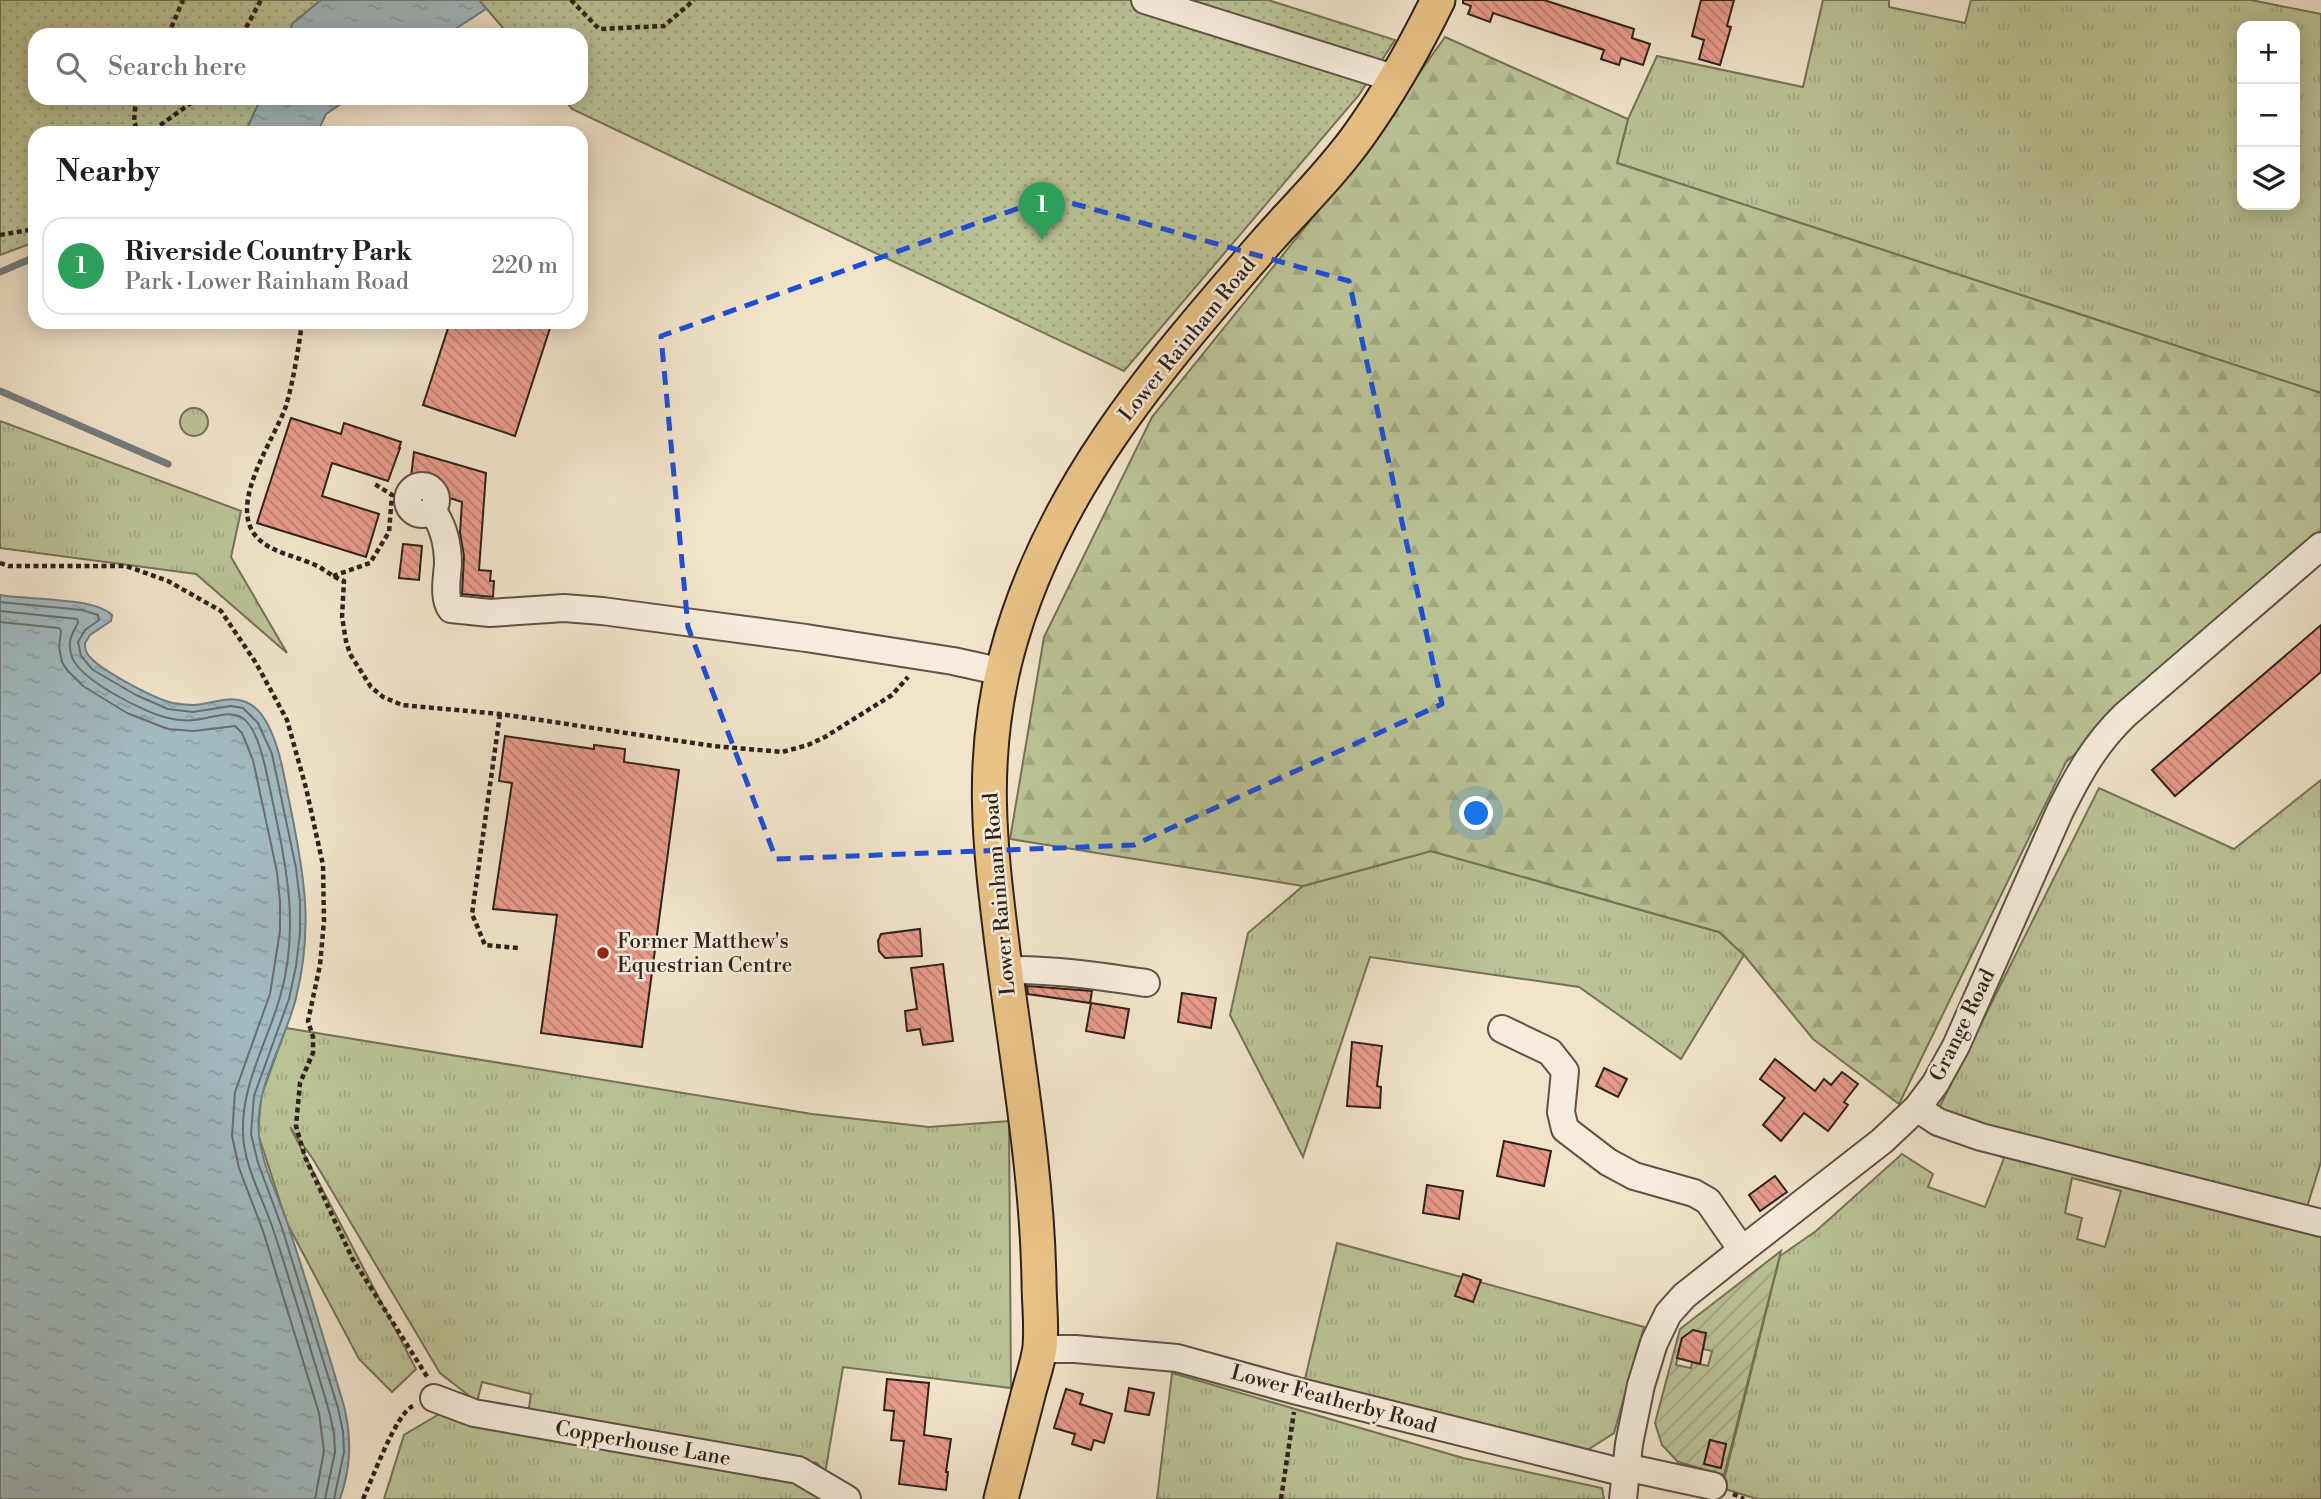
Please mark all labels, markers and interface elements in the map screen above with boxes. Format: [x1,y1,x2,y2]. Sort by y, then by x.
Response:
map controls [2237,21,2300,210]
button: + [2237,21,2300,84]
search box [28,28,588,105]
icon: search [52,48,90,86]
text: Search here [108,51,247,83]
button: − [2237,84,2300,147]
button: layers [2237,147,2300,210]
text: Nearby [56,153,160,191]
pin: 1 [1019,182,1065,240]
text: Riverside Country Park [125,236,412,268]
text: 1 [75,252,87,280]
text: 220 m [492,252,558,280]
street label: Lower Rainham Road [1114,252,1262,427]
text: Park · Lower Rainham Road [125,268,409,296]
street label: Lower Rainham Road [978,791,1022,996]
your location [1459,796,1493,830]
place label: Former Matthew's Equestrian Centre [617,929,792,979]
marker: Former Matthew's Equestrian Centre [595,945,611,961]
street label: Grange Road [1925,965,2001,1086]
street label: Lower Featherby Road [1228,1360,1440,1440]
street label: Copperhouse Lane [553,1416,733,1472]

